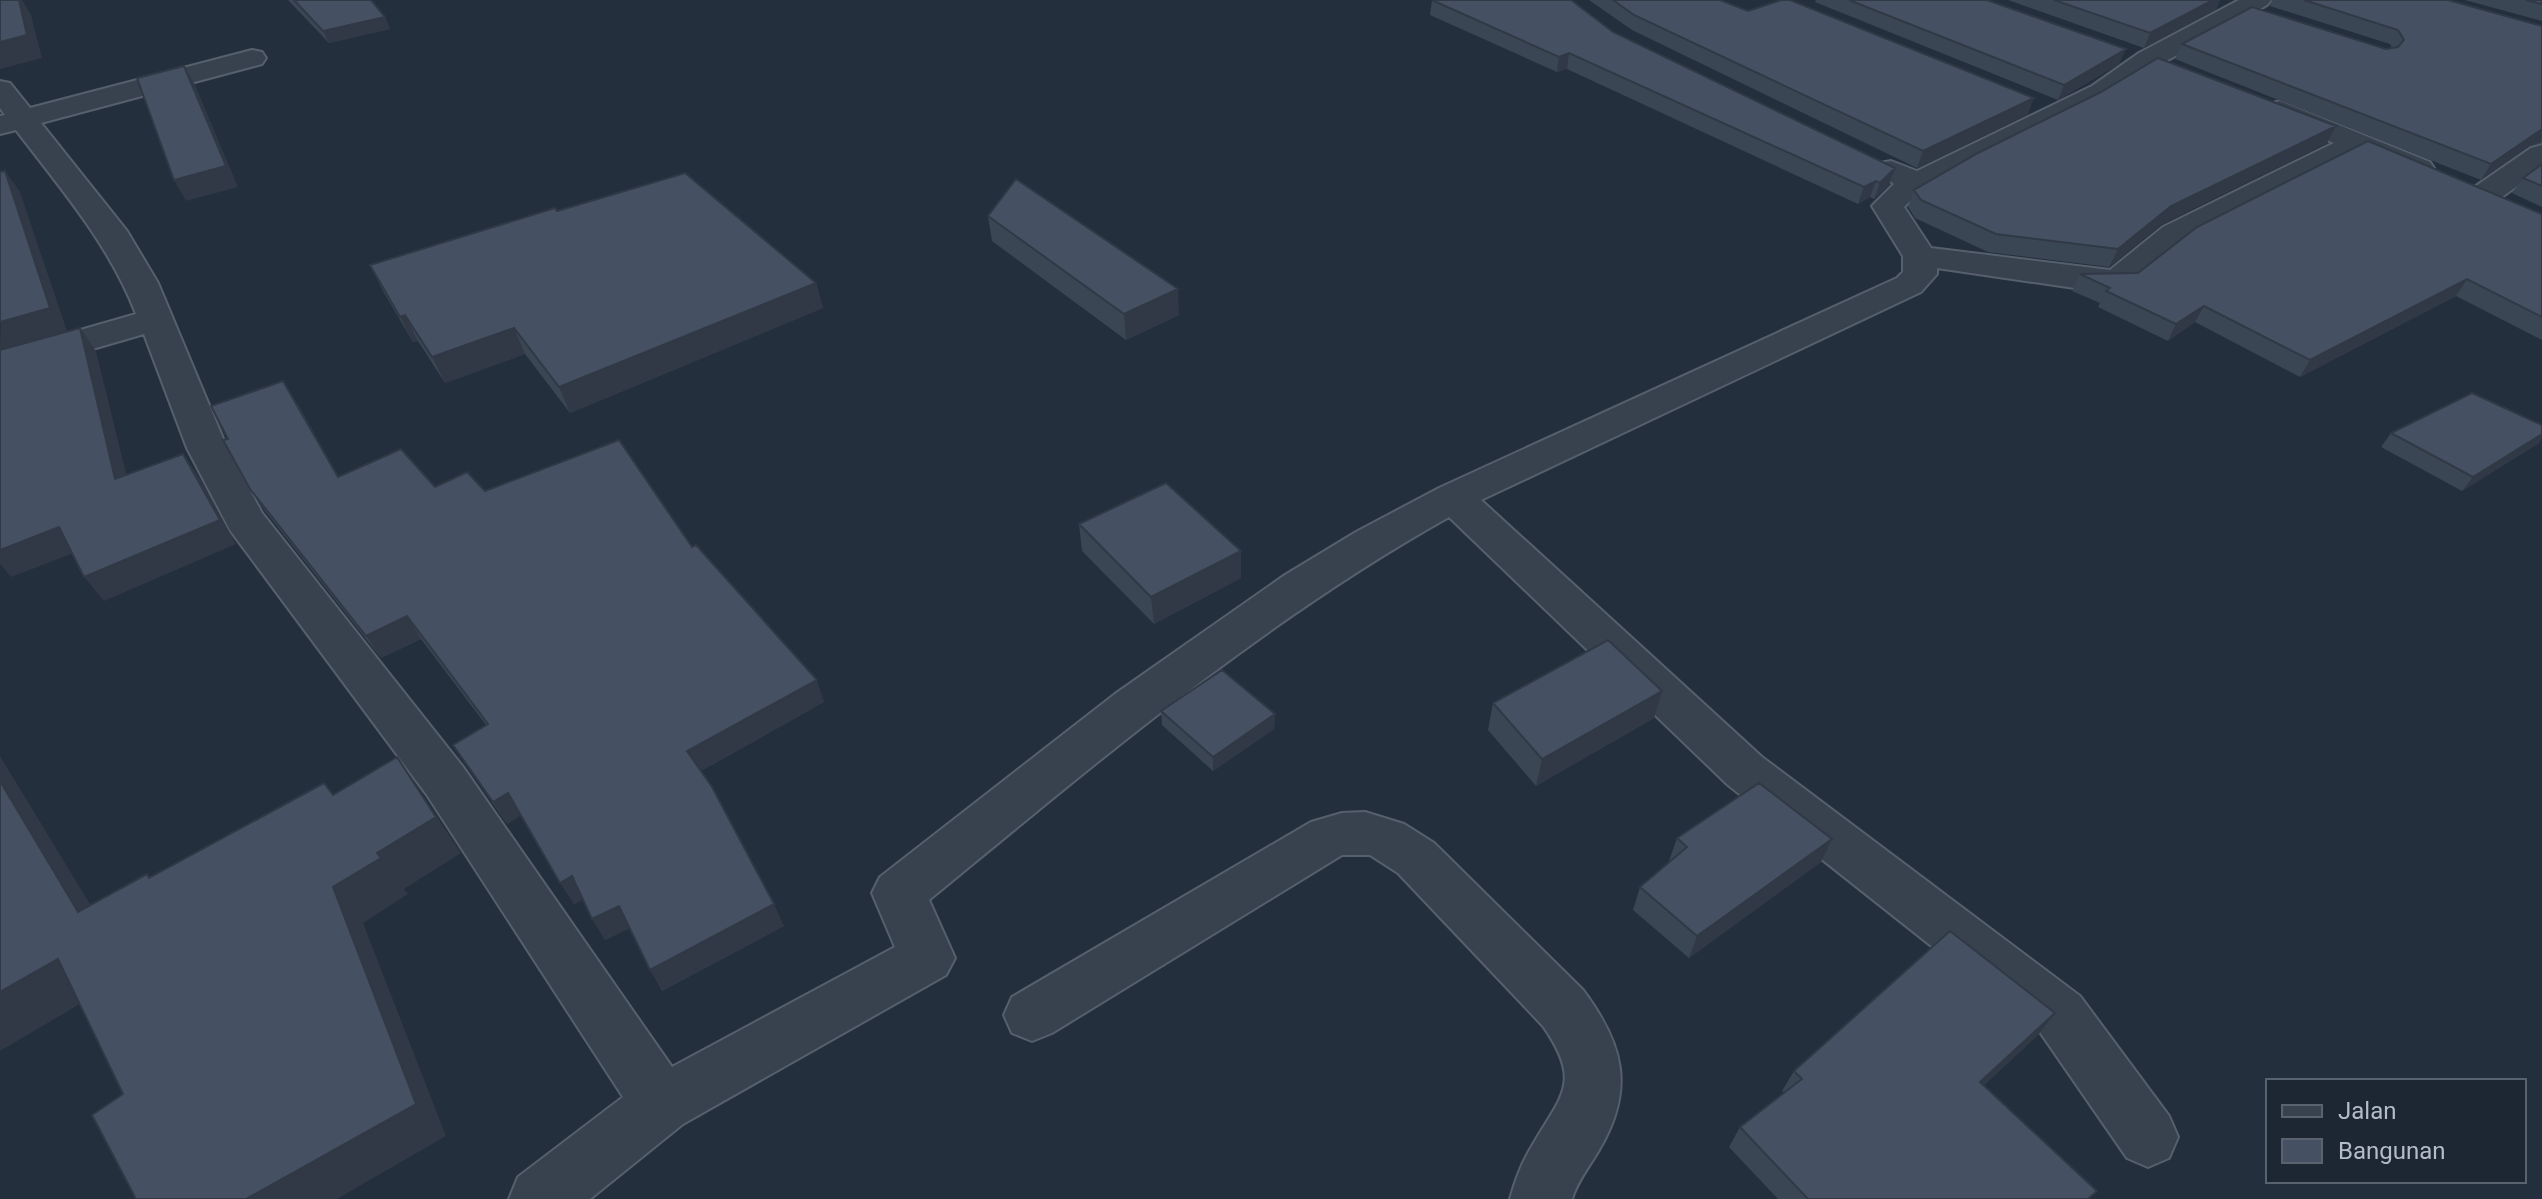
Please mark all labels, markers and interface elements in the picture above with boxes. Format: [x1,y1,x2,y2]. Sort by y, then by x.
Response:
legend [2266,1079,2526,1183]
text: Jalan [2338,1097,2396,1125]
text: Bangunan [2338,1137,2446,1165]

